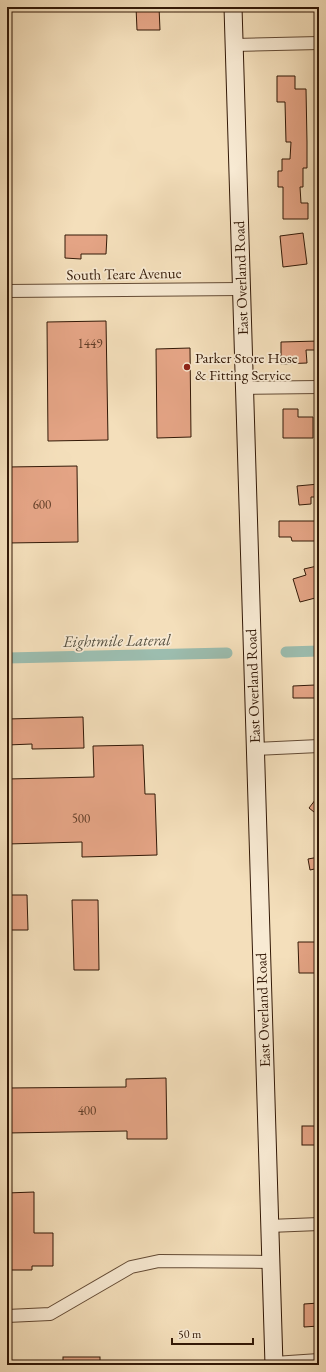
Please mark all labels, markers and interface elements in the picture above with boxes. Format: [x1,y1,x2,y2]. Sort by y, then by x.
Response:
street label: East Overland Road [229,220,252,336]
street label: South Teare Avenue [66,263,182,284]
house number: 1449 [78,335,103,352]
place label: Parker Store Hose & Fitting Service [195,348,298,384]
marker: Parker Store Hose & Fitting Service [182,362,192,372]
house number: 600 [33,496,51,513]
street label: East Overland Road [241,628,264,744]
water label: Eightmile Lateral [62,629,171,652]
house number: 500 [72,810,90,827]
street label: East Overland Road [251,952,274,1068]
house number: 400 [78,1102,96,1119]
scale bar [172,1320,253,1346]
text: 50 m [178,1326,202,1342]

